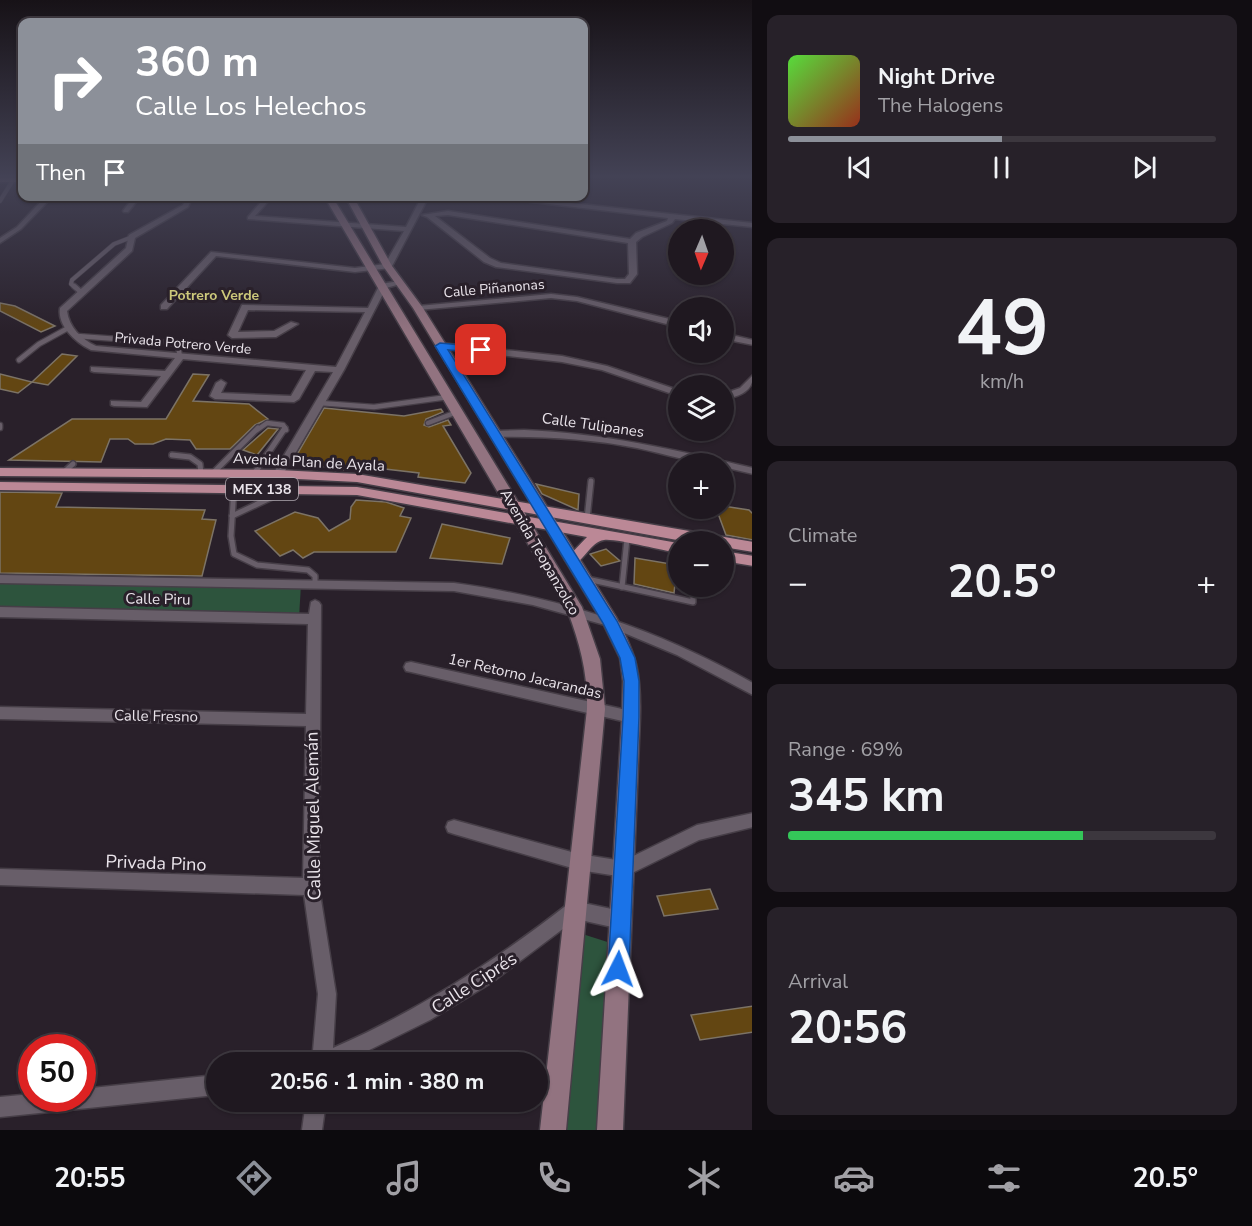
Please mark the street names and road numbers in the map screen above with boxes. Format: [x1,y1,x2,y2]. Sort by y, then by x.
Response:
street label: Calle Piñanonas [443,275,546,302]
street label: Privada Potrero Verde [114,328,252,359]
street label: Calle Tulipanes [541,408,645,442]
street label: Avenida Plan de Ayala [233,448,385,476]
road number: MEX 138 [226,478,298,500]
street label: Avenida Teopanzolco [496,485,584,619]
street label: Calle Piru [125,588,191,610]
street label: 1er Retorno Jacarandas [446,649,604,703]
street label: Calle Fresno [114,705,198,727]
street label: Calle Miguel Alemán [300,731,326,901]
street label: Privada Pino [105,849,207,877]
street label: Calle Ciprés [427,946,521,1020]

